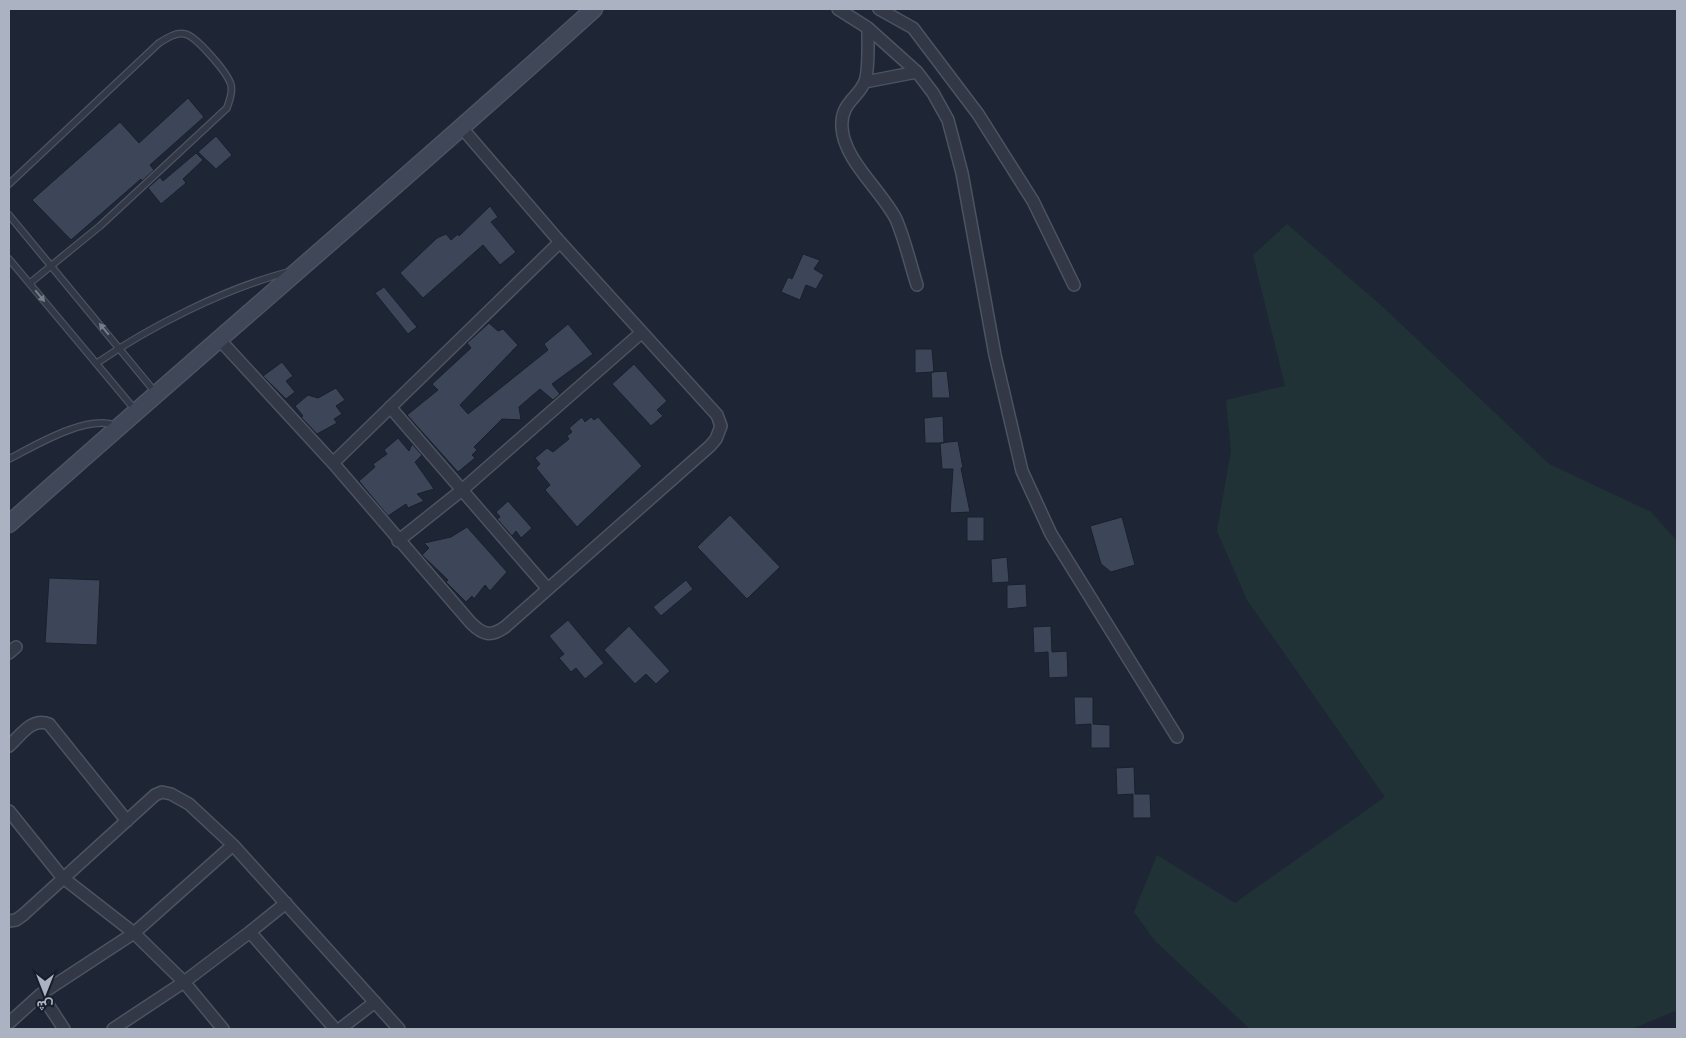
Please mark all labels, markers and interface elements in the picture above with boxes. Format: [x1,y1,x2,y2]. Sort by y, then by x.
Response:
one-way arrow [35,289,46,302]
one-way arrow [98,322,109,335]
north arrow [20,968,70,1018]
text: ش [36,997,53,1014]

